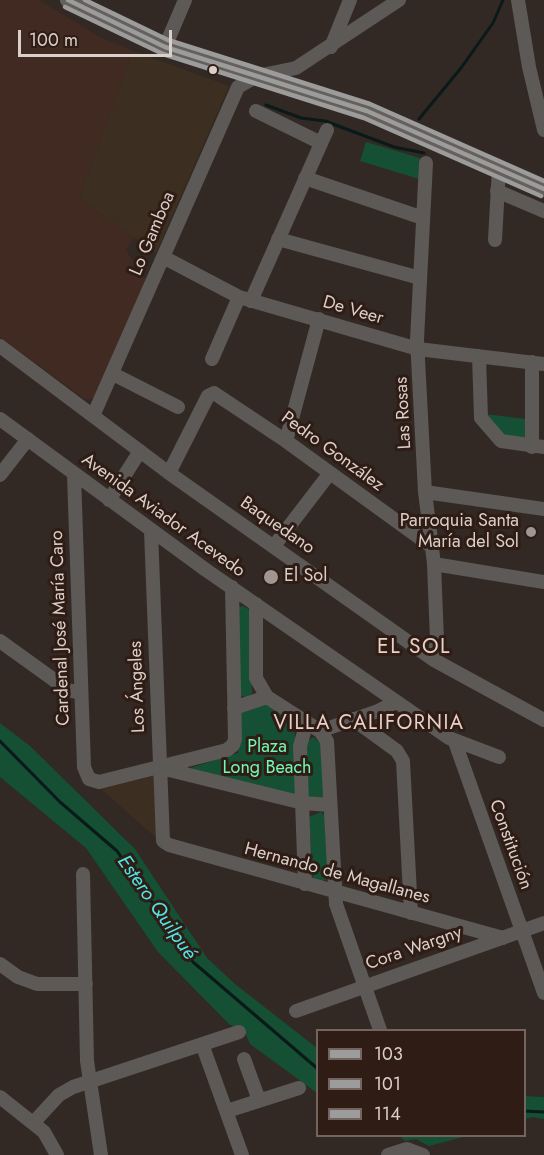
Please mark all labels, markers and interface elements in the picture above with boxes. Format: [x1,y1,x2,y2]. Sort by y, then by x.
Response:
scale bar [21,18,176,56]
text: 100 m [29,27,78,53]
unlabelled marker [207,64,219,76]
street label: Lo Gamboa [126,189,180,279]
street label: De Veer [320,292,386,330]
street label: Las Rosas [391,376,417,450]
street label: Pedro González [276,408,388,496]
street label: Avenida Aviador Acevedo [77,449,249,583]
street label: Baquedano [236,493,318,559]
place label: Parroquia Santa María del Sol [400,511,519,554]
marker: Parroquia Santa María del Sol [524,525,538,539]
street label: Cardenal José María Caro [47,530,75,726]
place label: El Sol [284,566,327,588]
marker: El Sol [262,568,280,586]
district label: EL SOL [377,635,451,661]
street label: Los Ángeles [126,641,150,733]
district label: VILLA CALIFORNIA [274,712,464,736]
park label: Plaza Long Beach [222,737,312,780]
street label: Constitución [484,797,536,893]
street label: Hernando de Magallanes [242,839,432,909]
water label: Estero Quilpué [111,851,201,965]
street label: Cora Wargny [363,922,465,976]
legend [316,1029,526,1137]
text: 103 [374,1041,403,1067]
text: 101 [374,1071,401,1097]
text: 114 [374,1101,401,1127]

